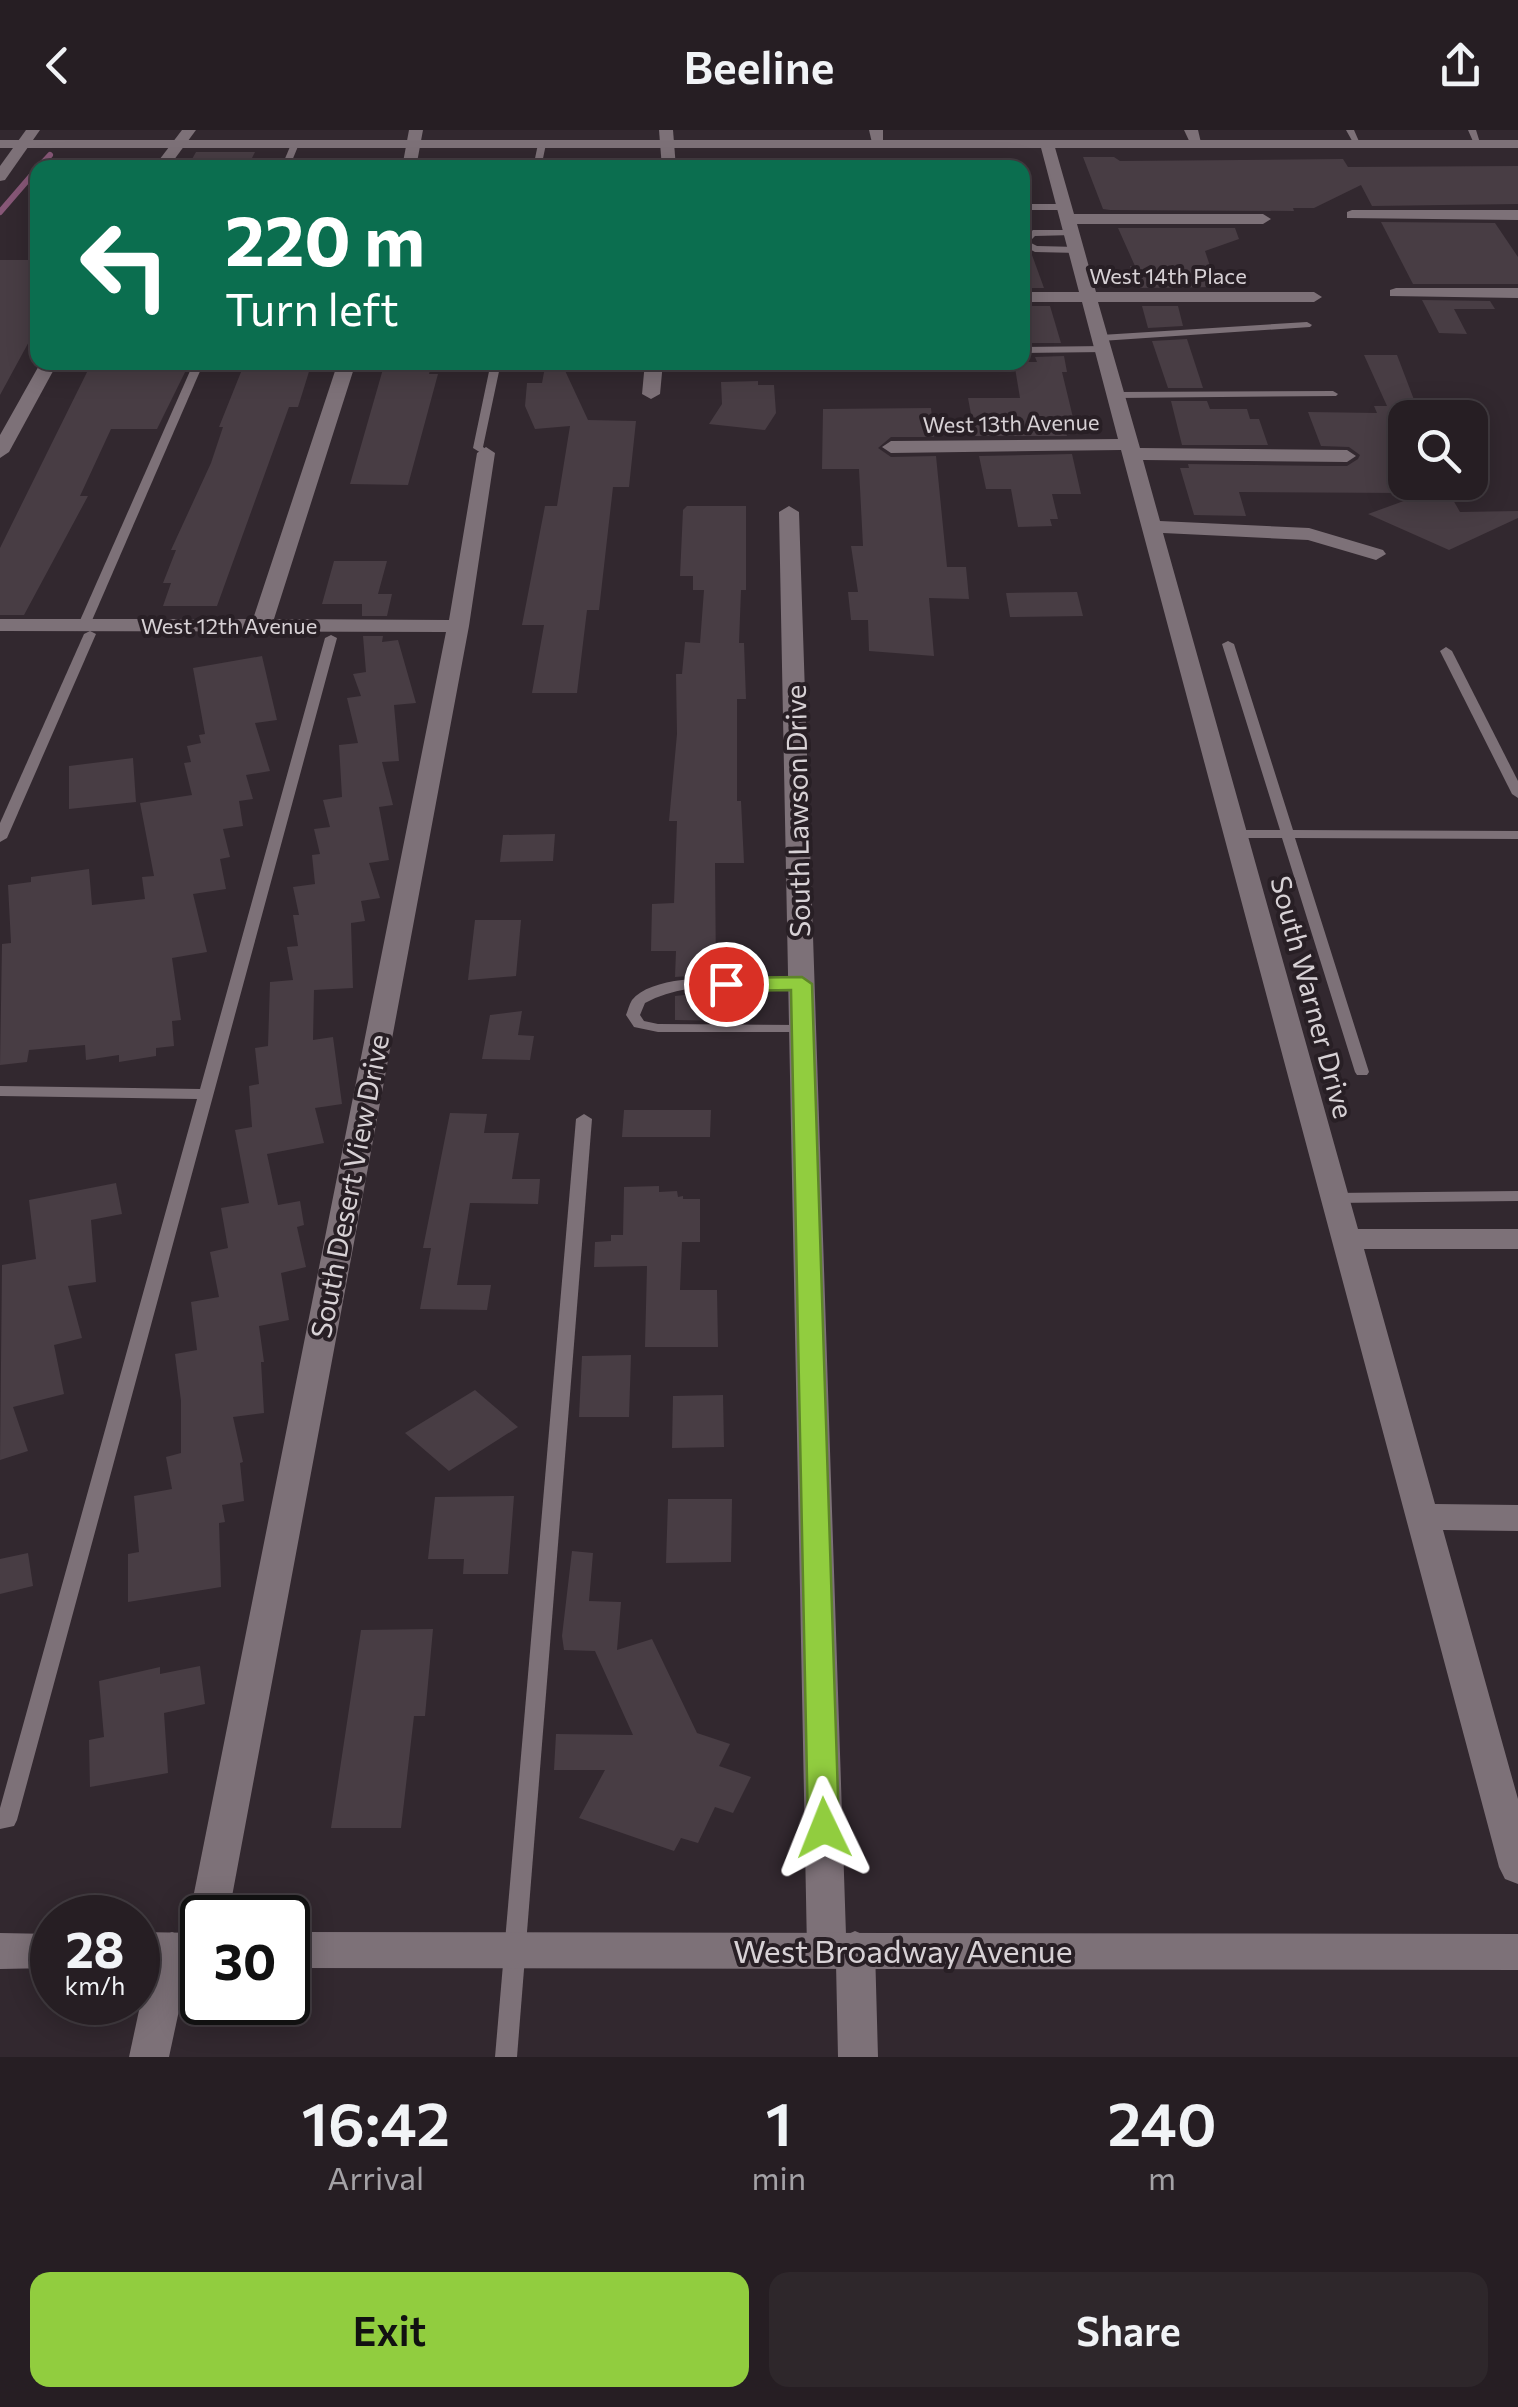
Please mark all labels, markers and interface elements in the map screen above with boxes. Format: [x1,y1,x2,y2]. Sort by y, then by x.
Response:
icon: back [30,38,85,93]
text: Beeline [684,38,834,93]
icon: share [1433,38,1488,93]
text: 220 m [225,195,425,280]
icon: left [60,200,190,330]
street label: West 14th Place [1089,262,1247,289]
text: Turn left [225,280,399,335]
map controls [1388,400,1488,500]
button: search [1388,400,1488,500]
street label: West 13th Avenue [922,408,1100,438]
street label: West 12th Avenue [141,612,317,639]
street label: South Lawson Drive [778,684,816,938]
street label: South Warner Drive [1264,872,1362,1122]
pin [684,942,769,1027]
icon: arrive [699,957,754,1012]
street label: South Desert View Drive [303,1031,395,1341]
position arrow [772,1776,876,1880]
speed limit sign: 30 [180,1895,310,2025]
text: 28 [65,1917,125,1978]
street label: West Broadway Avenue [733,1930,1073,1970]
text: km/h [65,1970,125,2000]
text: 16:42 [301,2085,450,2158]
text: 1 [765,2085,792,2158]
text: 240 [1107,2085,1217,2158]
text: Arrival [327,2157,424,2197]
text: min [751,2157,806,2197]
text: m [1148,2157,1176,2197]
button: Exit [30,2272,749,2387]
button: Share [769,2272,1488,2387]

